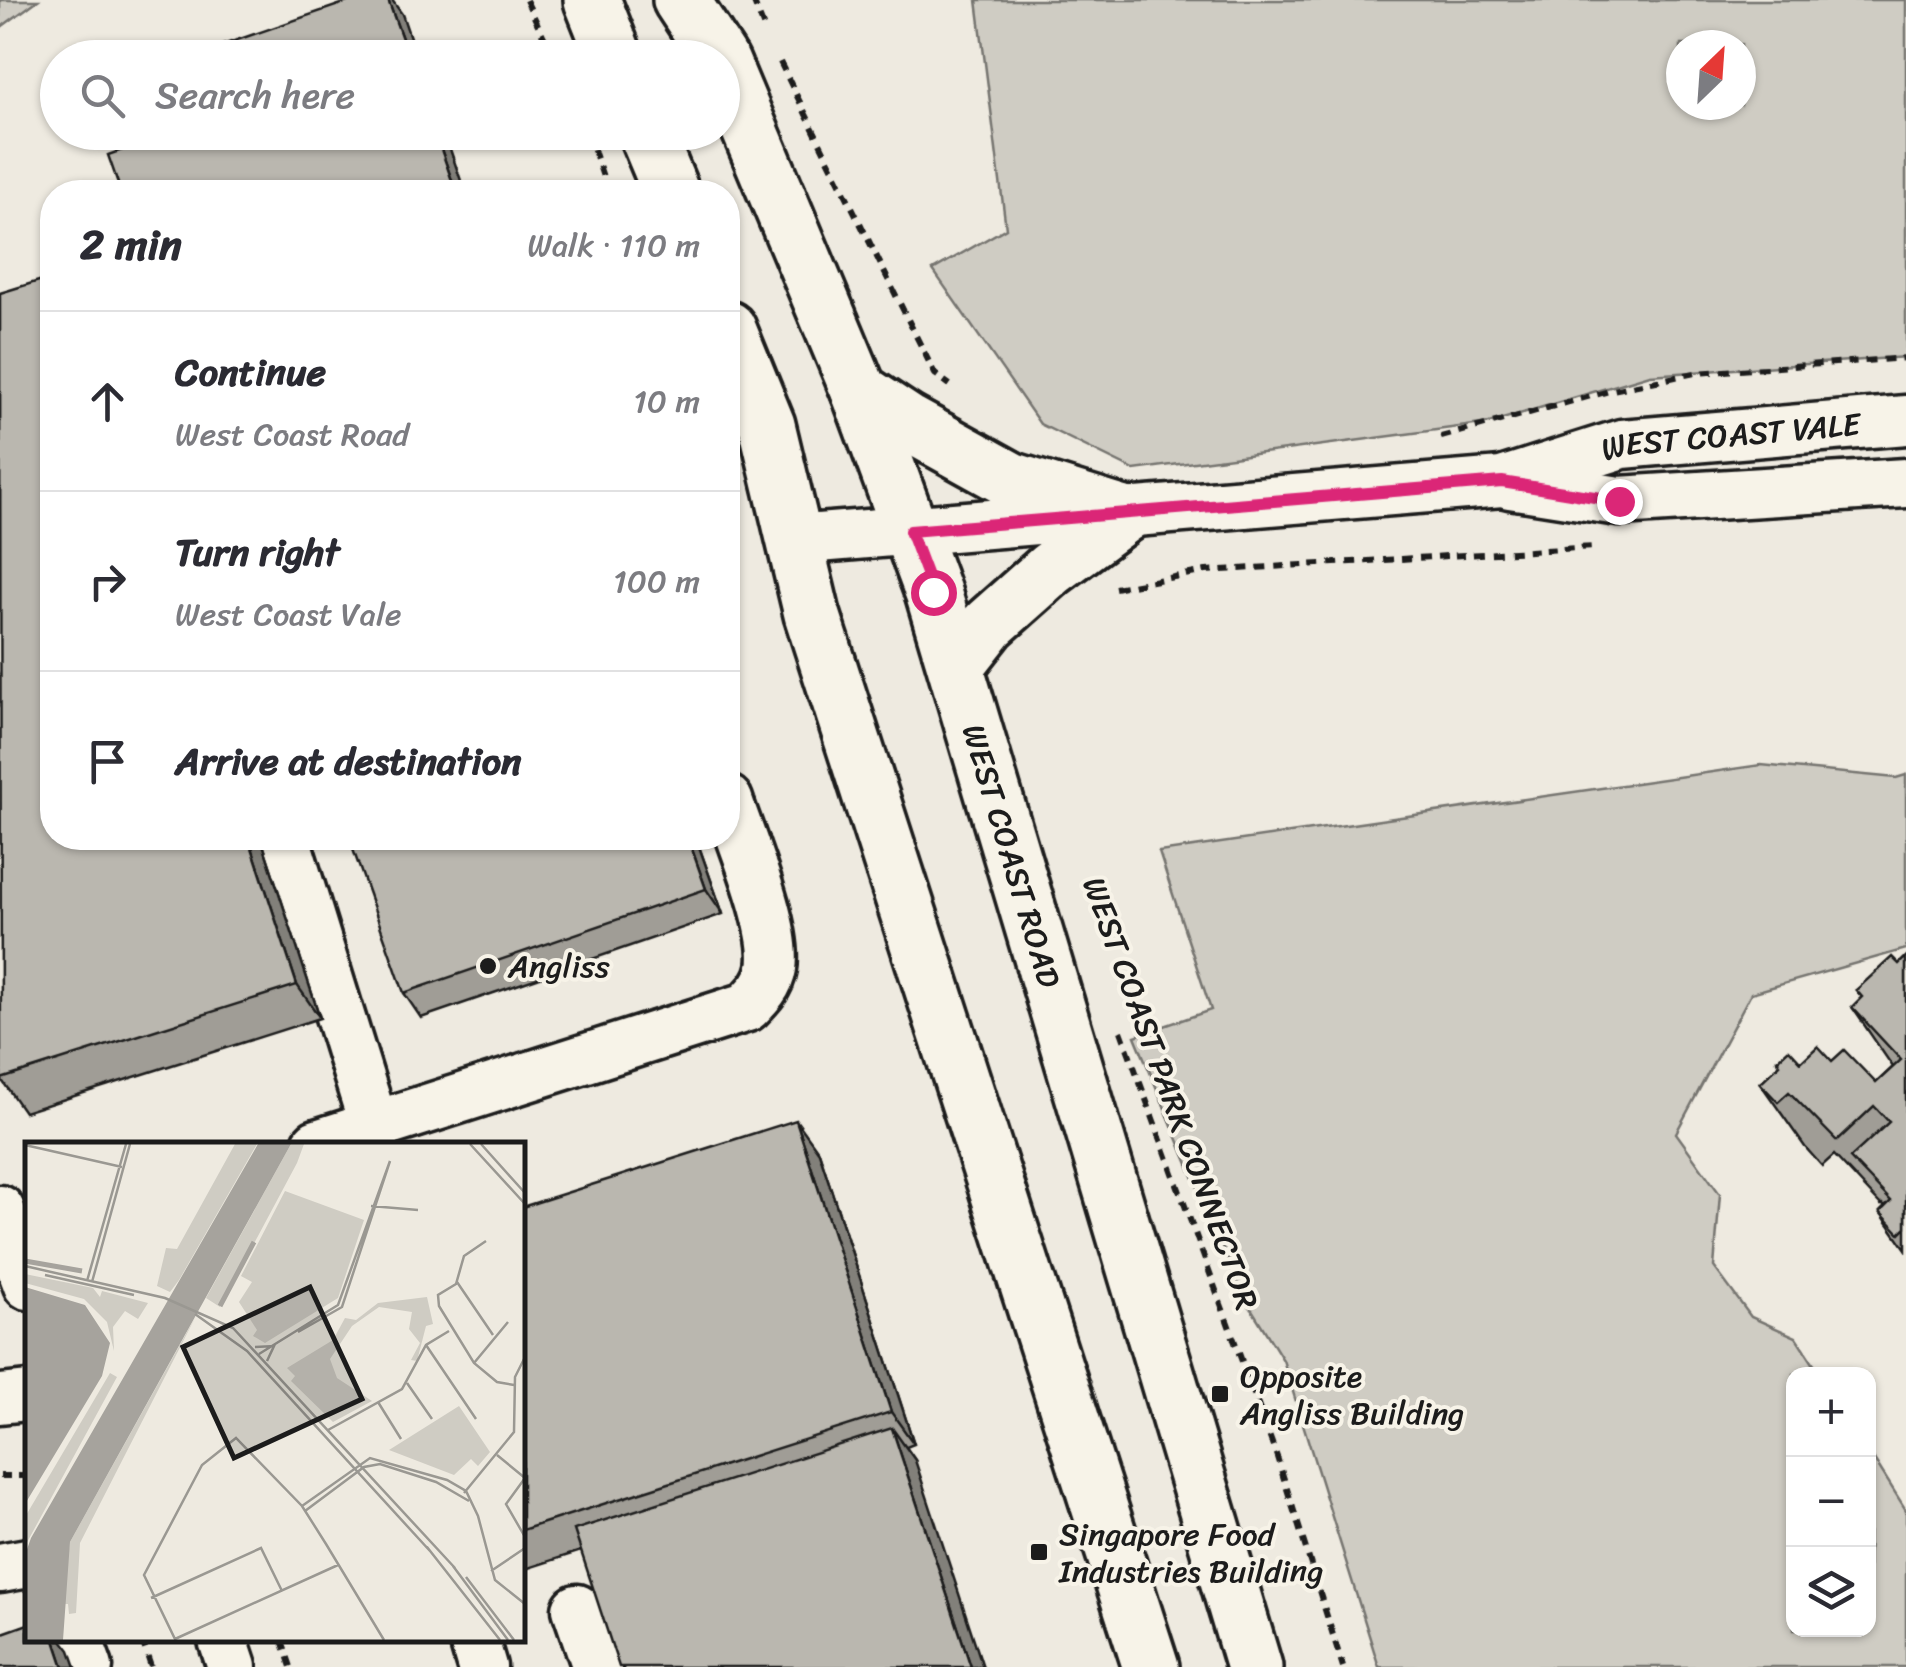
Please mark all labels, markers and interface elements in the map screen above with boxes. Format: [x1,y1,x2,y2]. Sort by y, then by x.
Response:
north arrow [1666,30,1756,120]
search box [40,40,740,150]
text: Search here [155,62,355,129]
icon: search [75,68,130,123]
text: 2 min [80,208,182,282]
text: Walk · 110 m [527,217,700,274]
text: Continue [175,339,326,406]
text: 10 m [633,373,700,430]
icon: ahead [80,374,135,429]
street label: WEST COAST VALE [1593,396,1865,478]
text: West Coast Road [175,406,409,463]
route end [1597,479,1643,525]
text: Turn right [175,519,340,586]
text: 100 m [613,553,700,610]
icon: right [80,554,135,609]
route start [911,570,957,616]
text: West Coast Vale [175,586,402,643]
street label: WEST COAST ROAD [945,717,1078,995]
text: Arrive at destination [175,728,522,795]
icon: arrive [80,734,135,789]
street label: WEST COAST PARK CONNECTOR [1066,869,1276,1318]
place label: Angliss [507,938,610,995]
marker: Angliss [477,955,499,977]
inset map [25,1142,525,1642]
place label: Opposite Angliss Building [1239,1348,1465,1442]
map controls [1786,1367,1876,1637]
button: + [1786,1367,1876,1457]
marker: Opposite Angliss Building [1209,1383,1231,1405]
button: − [1786,1457,1876,1547]
place label: Singapore Food Industries Building [1058,1506,1323,1600]
marker: Singapore Food Industries Building [1028,1541,1050,1563]
button: layers [1786,1547,1876,1637]

